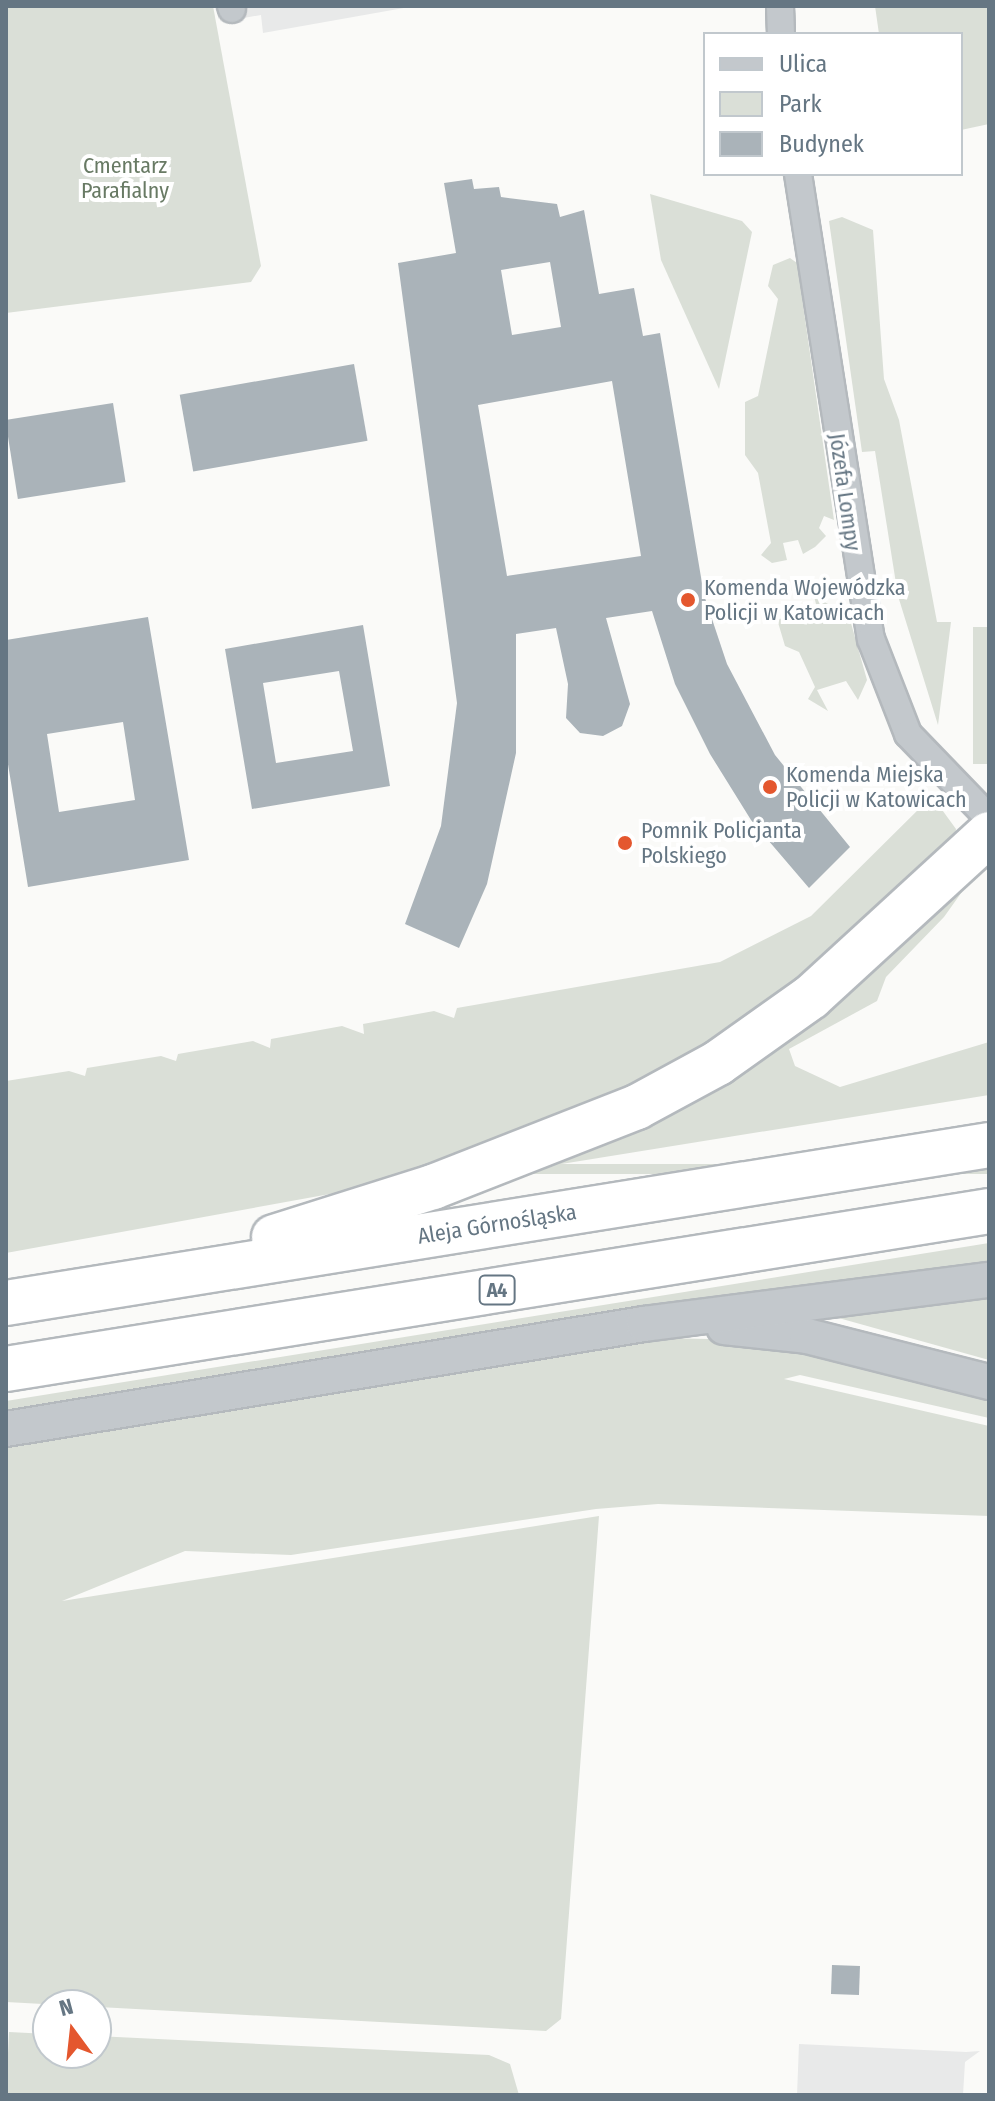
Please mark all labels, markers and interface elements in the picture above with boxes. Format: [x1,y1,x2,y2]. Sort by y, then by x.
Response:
legend [703,32,963,176]
text: Ulica [779,50,827,78]
text: Park [779,90,822,118]
text: Budynek [779,130,864,158]
park label: Cmentarz Parafialny [81,152,169,204]
street label: Józefa Lompy [824,432,866,552]
place label: Komenda Wojewódzka Policji w Katowicach [704,574,905,626]
marker: Komenda Wojewódzka Policji w Katowicach [679,591,697,609]
place label: Komenda Miejska Policji w Katowicach [786,761,967,812]
marker: Komenda Miejska Policji w Katowicach [761,778,779,796]
place label: Pomnik Policjanta Polskiego [641,817,802,868]
marker: Pomnik Policjanta Polskiego [616,834,634,852]
street label: Aleja Górnośląska [416,1198,578,1250]
road number: A4 [477,1274,517,1306]
north arrow [32,1989,112,2069]
text: N [56,1993,76,2022]

